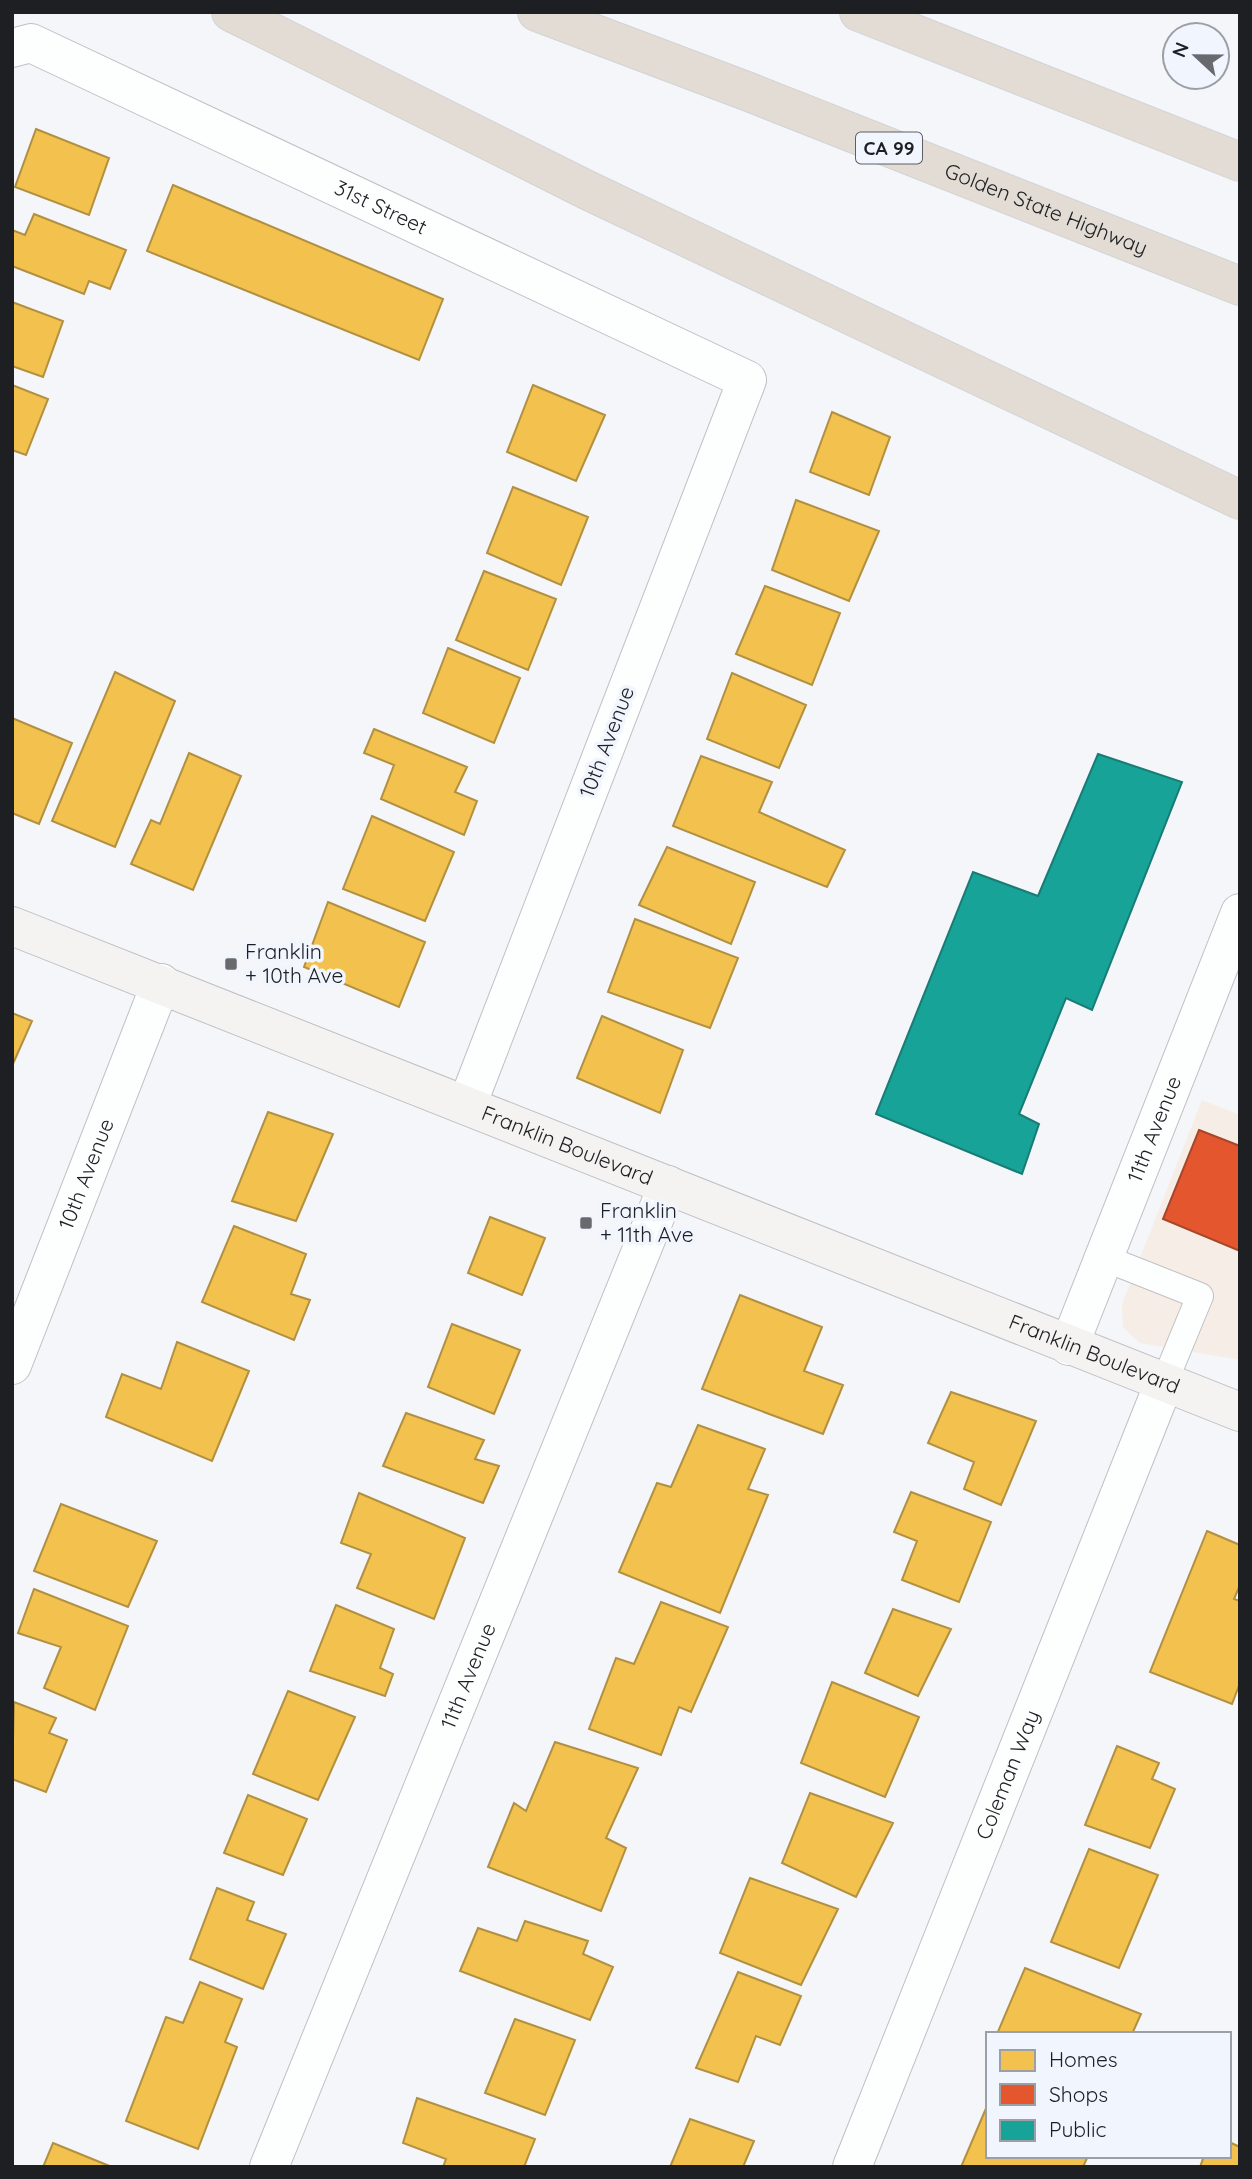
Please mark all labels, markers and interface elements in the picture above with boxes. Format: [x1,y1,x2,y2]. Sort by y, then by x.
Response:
north arrow [1161,21,1231,91]
text: N [1166,39,1194,61]
road number: CA 99 [856,132,922,164]
street label: Golden State Highway [941,157,1152,260]
street label: 31st Street [331,174,431,239]
street label: 10th Avenue [573,682,639,801]
place label: Franklin + 10th Ave [245,938,343,988]
marker: Franklin + 10th Ave [223,956,239,972]
street label: 11th Avenue [1121,1072,1186,1186]
street label: Franklin Boulevard [478,1099,657,1190]
street label: 10th Avenue [52,1114,119,1233]
place label: Franklin + 11th Ave [600,1197,694,1247]
marker: Franklin + 11th Ave [578,1215,594,1231]
street label: Franklin Boulevard [1005,1308,1184,1399]
street label: 11th Avenue [434,1619,501,1732]
street label: Coleman Way [970,1706,1045,1843]
legend [986,2032,1231,2158]
text: Homes [1049,2046,1118,2072]
text: Shops [1049,2081,1108,2107]
text: Public [1049,2116,1106,2142]

